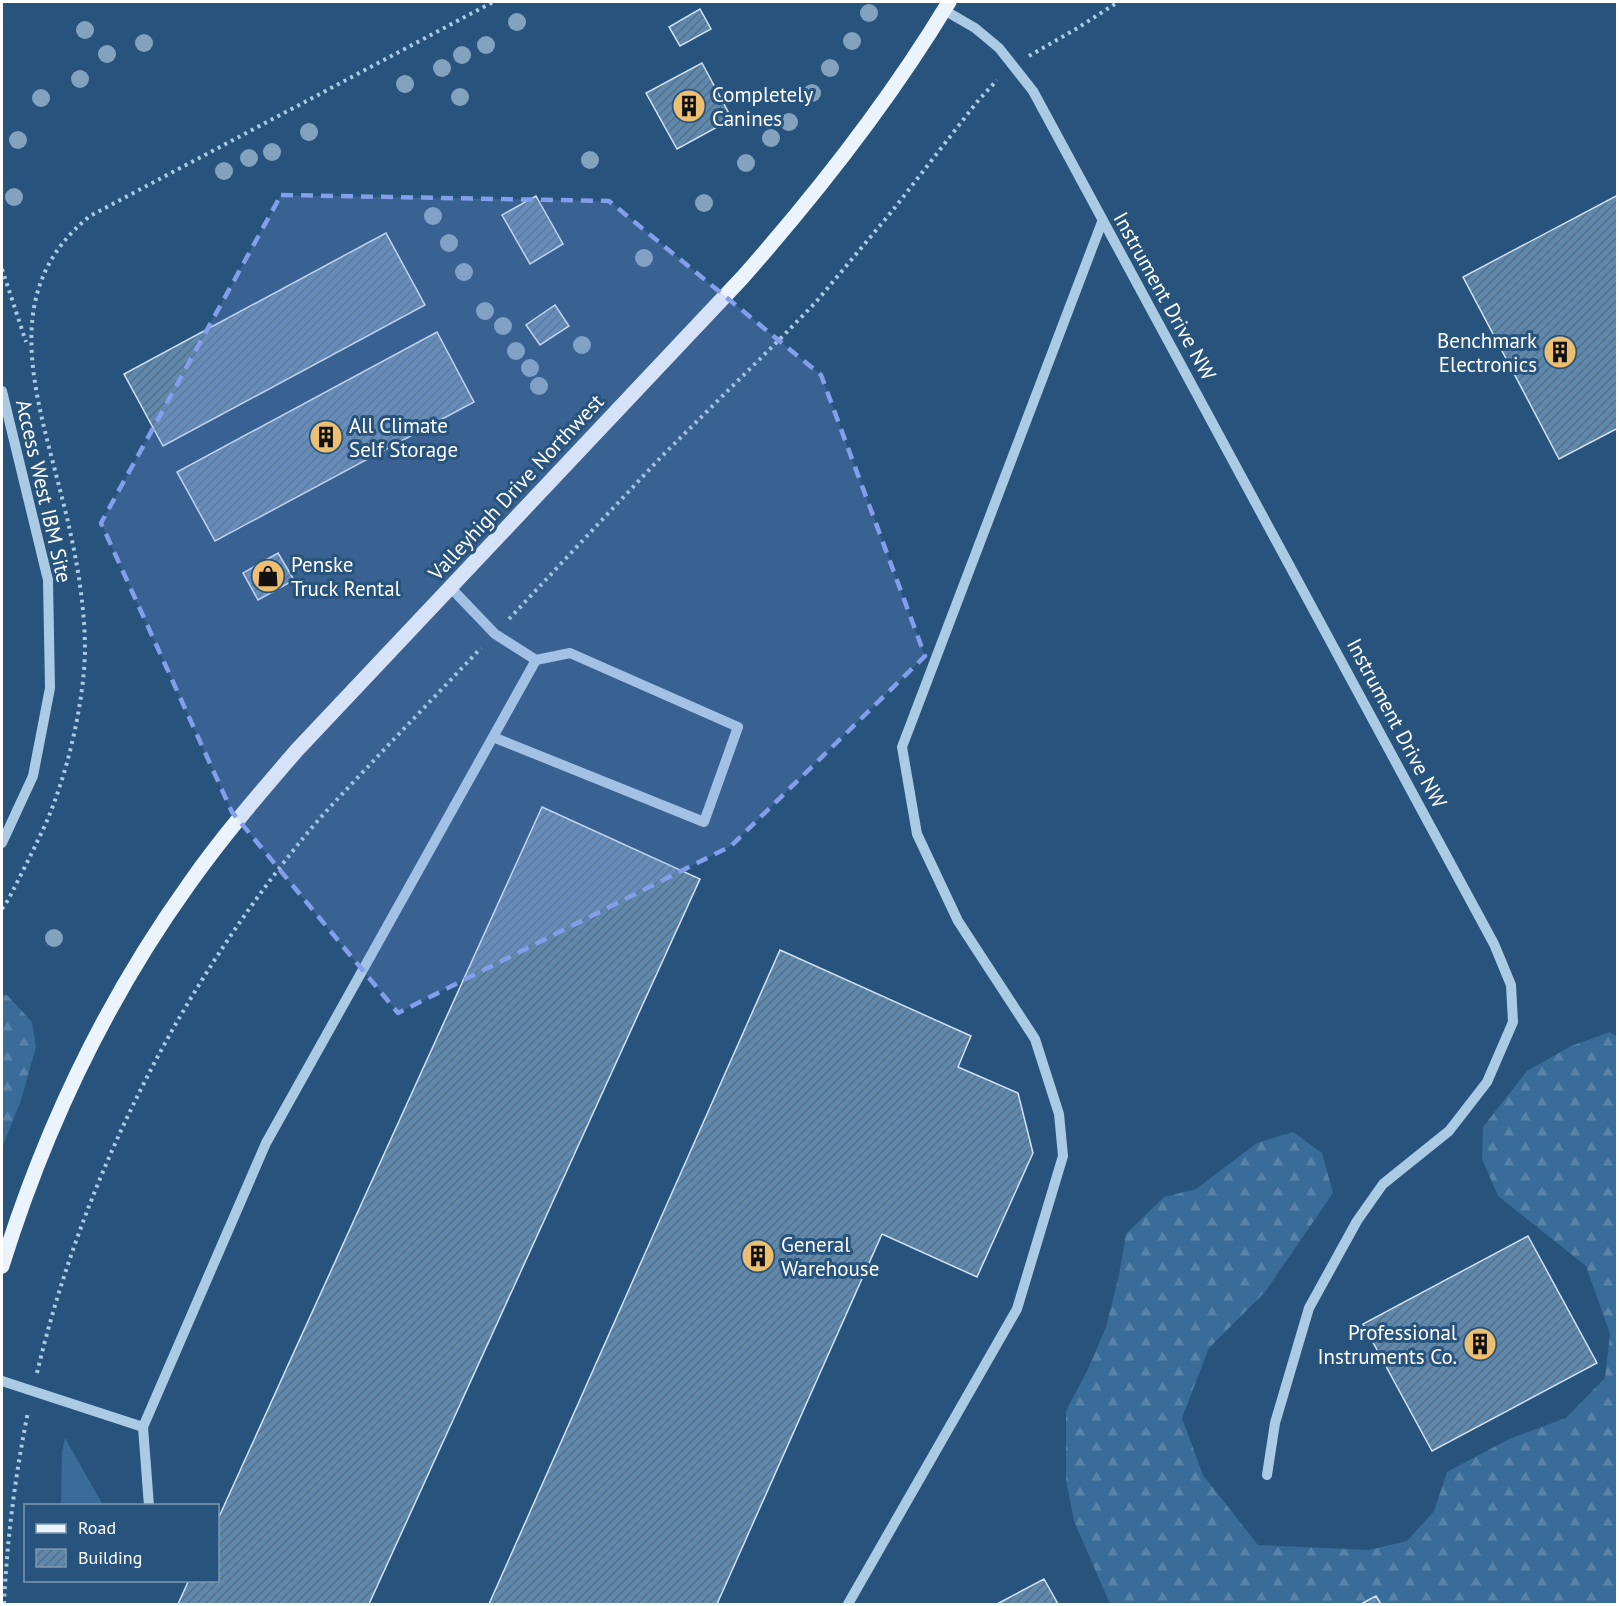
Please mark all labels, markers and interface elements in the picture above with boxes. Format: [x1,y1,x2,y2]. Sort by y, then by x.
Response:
place label: Completely Canines [712,81,813,132]
building icon: Completely Canines [671,88,707,124]
street label: Instrument Drive NW [1108,207,1223,385]
place label: Benchmark Electronics [1437,327,1537,378]
building icon: Benchmark Electronics [1542,334,1578,370]
street label: Valleyhigh Drive Northwest [422,388,610,587]
street label: Access West IBM Site [10,397,78,585]
place label: All Climate Self Storage [349,412,458,463]
building icon: All Climate Self Storage [308,419,344,455]
place label: Penske Truck Rental [291,551,401,602]
shop icon: Penske Truck Rental [250,558,286,594]
street label: Instrument Drive NW [1341,634,1453,813]
place label: General Warehouse [781,1231,879,1282]
building icon: General Warehouse [740,1238,776,1274]
place label: Professional Instruments Co. [1317,1319,1457,1370]
building icon: Professional Instruments Co. [1462,1326,1498,1362]
legend [24,1504,219,1582]
text: Road [78,1516,116,1539]
text: Building [78,1546,142,1569]

